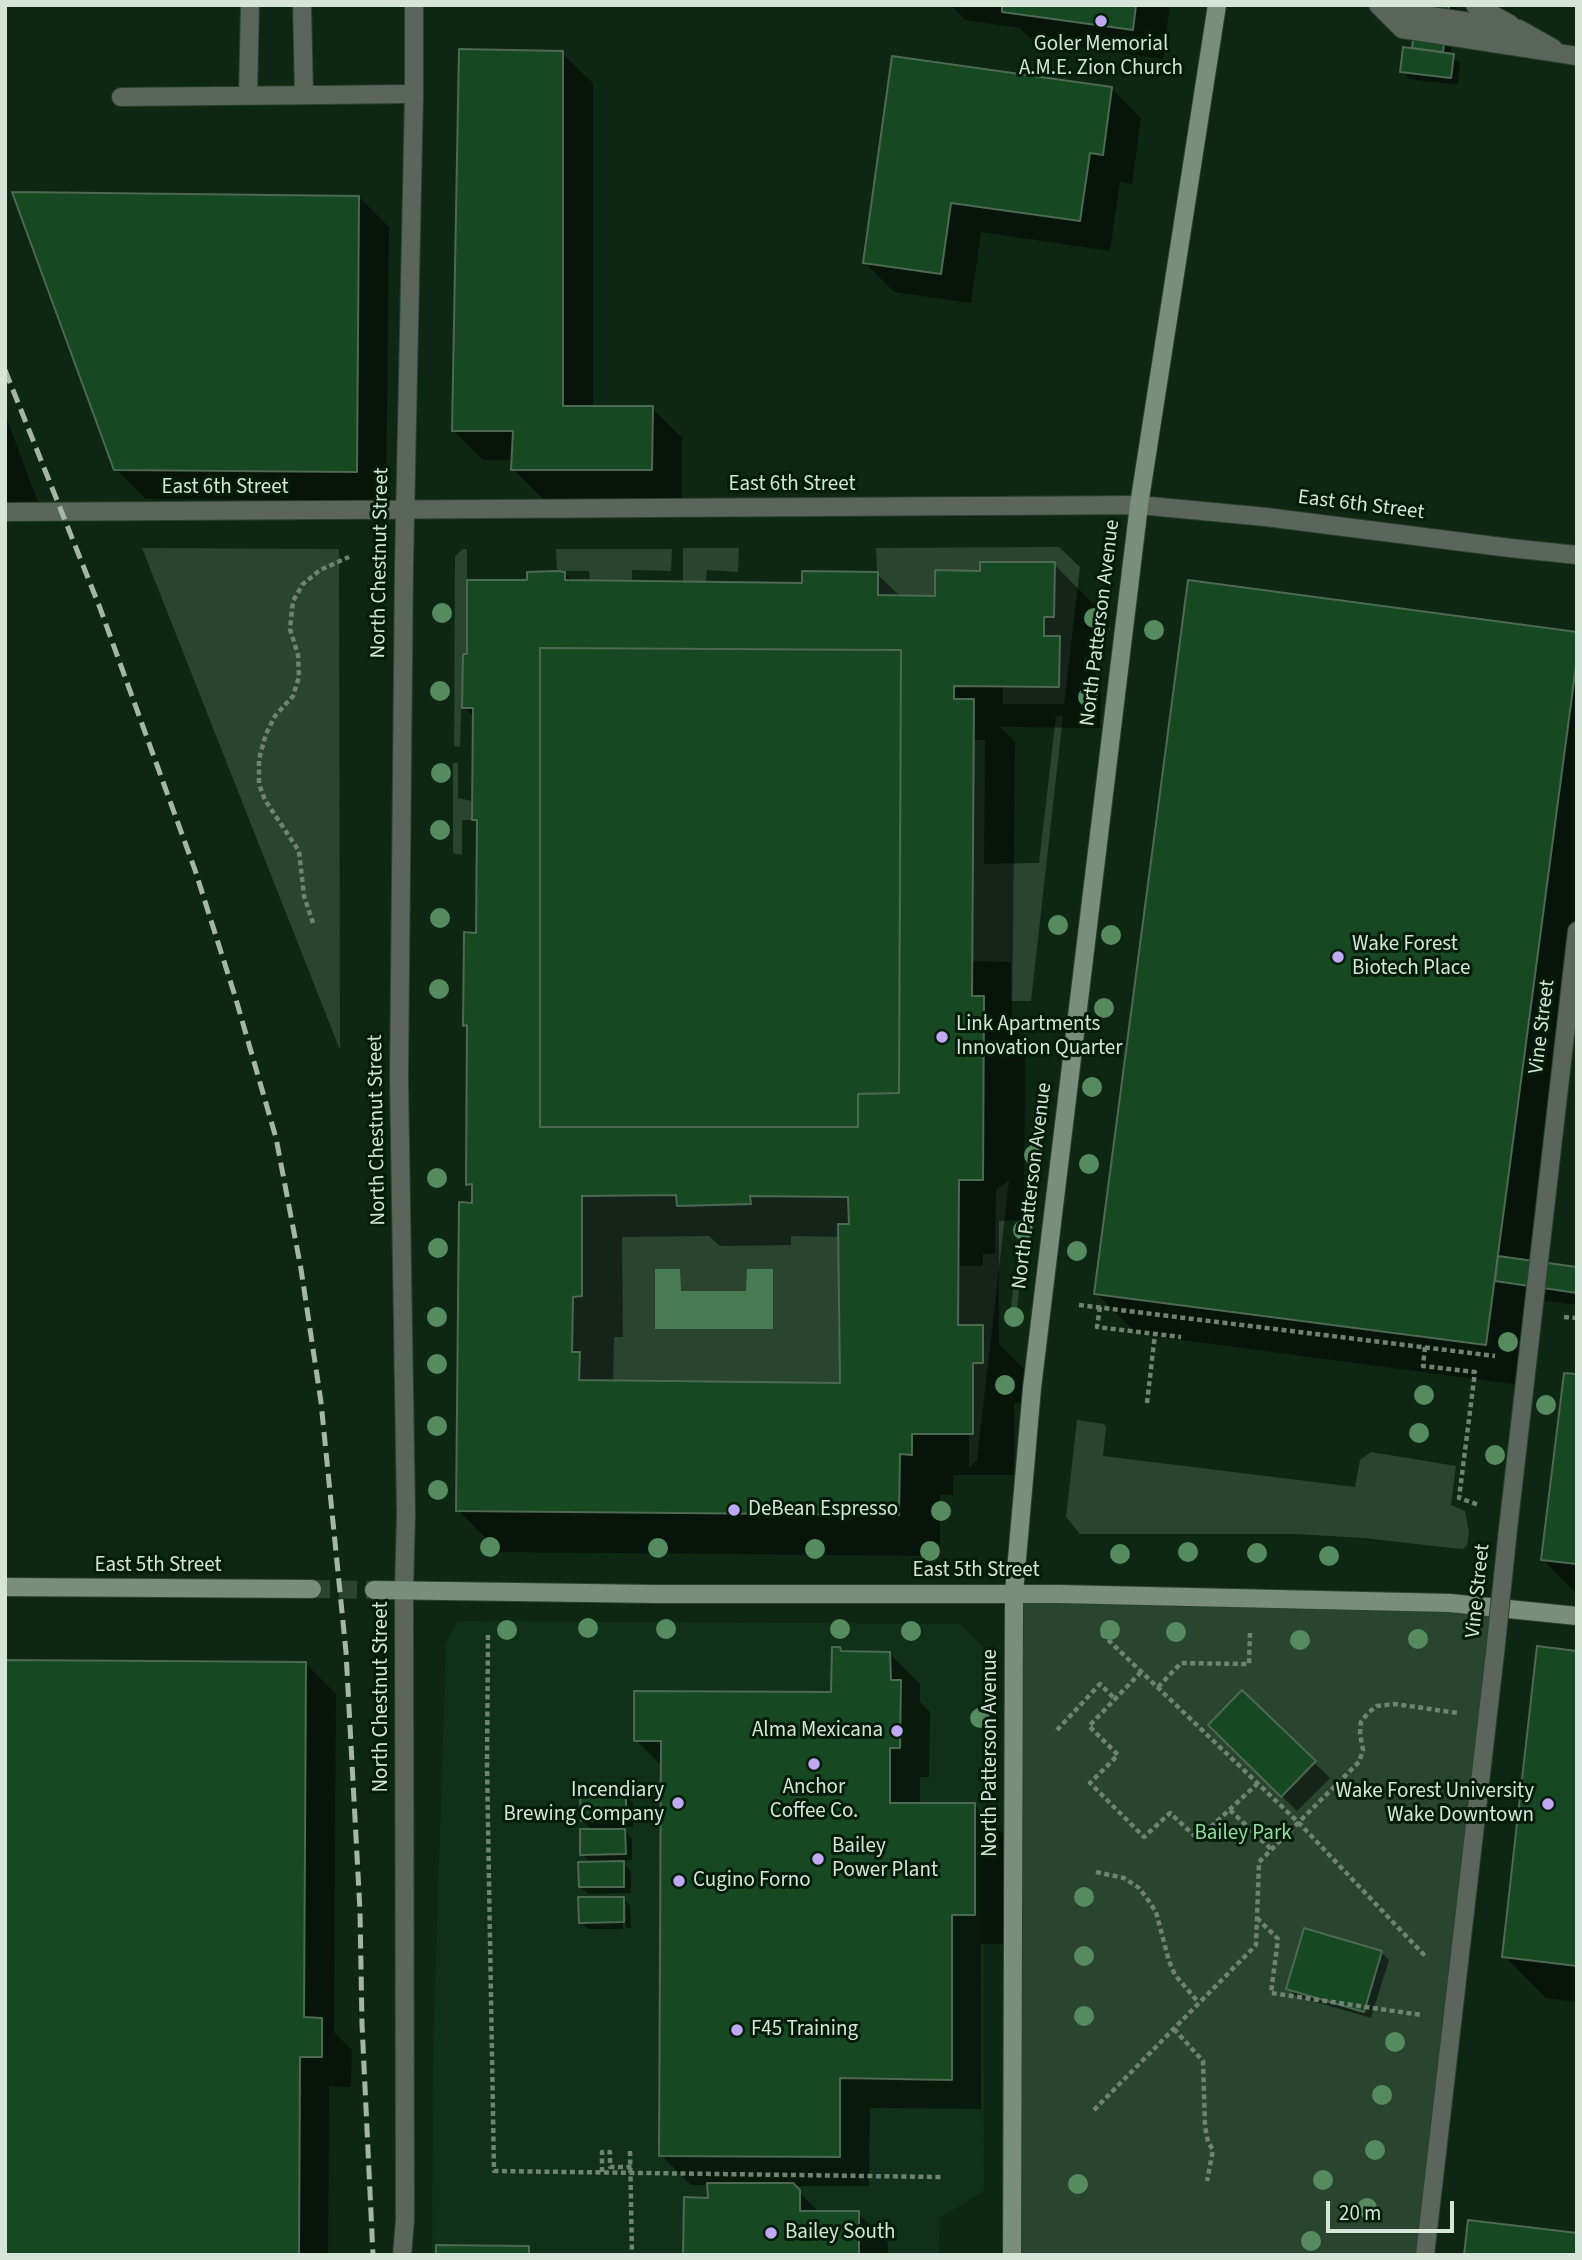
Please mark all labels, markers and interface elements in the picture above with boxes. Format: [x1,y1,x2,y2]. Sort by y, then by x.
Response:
marker: Goler Memorial A.M.E. Zion Church [1093,13,1109,29]
place label: Goler Memorial A.M.E. Zion Church [1019,32,1183,82]
street label: North Chestnut Street [367,467,395,659]
street label: East 6th Street [728,472,856,498]
street label: East 6th Street [161,475,289,501]
street label: East 6th Street [1296,486,1426,526]
street label: North Patterson Avenue [1076,518,1126,728]
place label: Wake Forest Biotech Place [1352,932,1470,982]
marker: Wake Forest Biotech Place [1330,949,1346,965]
street label: Vine Street [1525,978,1561,1076]
place label: Link Apartments Innovation Quarter [956,1012,1123,1062]
marker: Link Apartments Innovation Quarter [934,1029,950,1045]
street label: North Chestnut Street [364,1034,392,1226]
street label: North Patterson Avenue [1008,1081,1058,1291]
place label: DeBean Espresso [748,1497,898,1523]
marker: DeBean Espresso [726,1502,742,1518]
street label: Vine Street [1462,1543,1496,1639]
street label: East 5th Street [94,1553,222,1579]
street label: East 5th Street [912,1558,1040,1584]
street label: North Chestnut Street [369,1601,395,1793]
street label: North Patterson Avenue [978,1649,1004,1857]
place label: Alma Mexicana [752,1718,883,1744]
marker: Alma Mexicana [889,1723,905,1739]
marker: Anchor Coffee Co. [806,1756,822,1772]
place label: Anchor Coffee Co. [770,1775,858,1825]
place label: Incendiary Brewing Company [503,1778,664,1828]
place label: Wake Forest University Wake Downtown [1336,1779,1534,1829]
marker: Incendiary Brewing Company [670,1795,686,1811]
marker: Wake Forest University Wake Downtown [1540,1796,1556,1812]
park label: Bailey Park [1194,1821,1292,1847]
place label: Bailey Power Plant [832,1834,938,1884]
marker: Bailey Power Plant [810,1851,826,1867]
place label: Cugino Forno [693,1868,811,1894]
marker: Cugino Forno [671,1873,687,1889]
place label: F45 Training [751,2017,858,2043]
marker: F45 Training [729,2022,745,2038]
scale bar [1330,2186,1458,2230]
text: 20 m [1339,2198,1381,2228]
place label: Bailey South [785,2220,896,2246]
marker: Bailey South [763,2225,779,2241]

